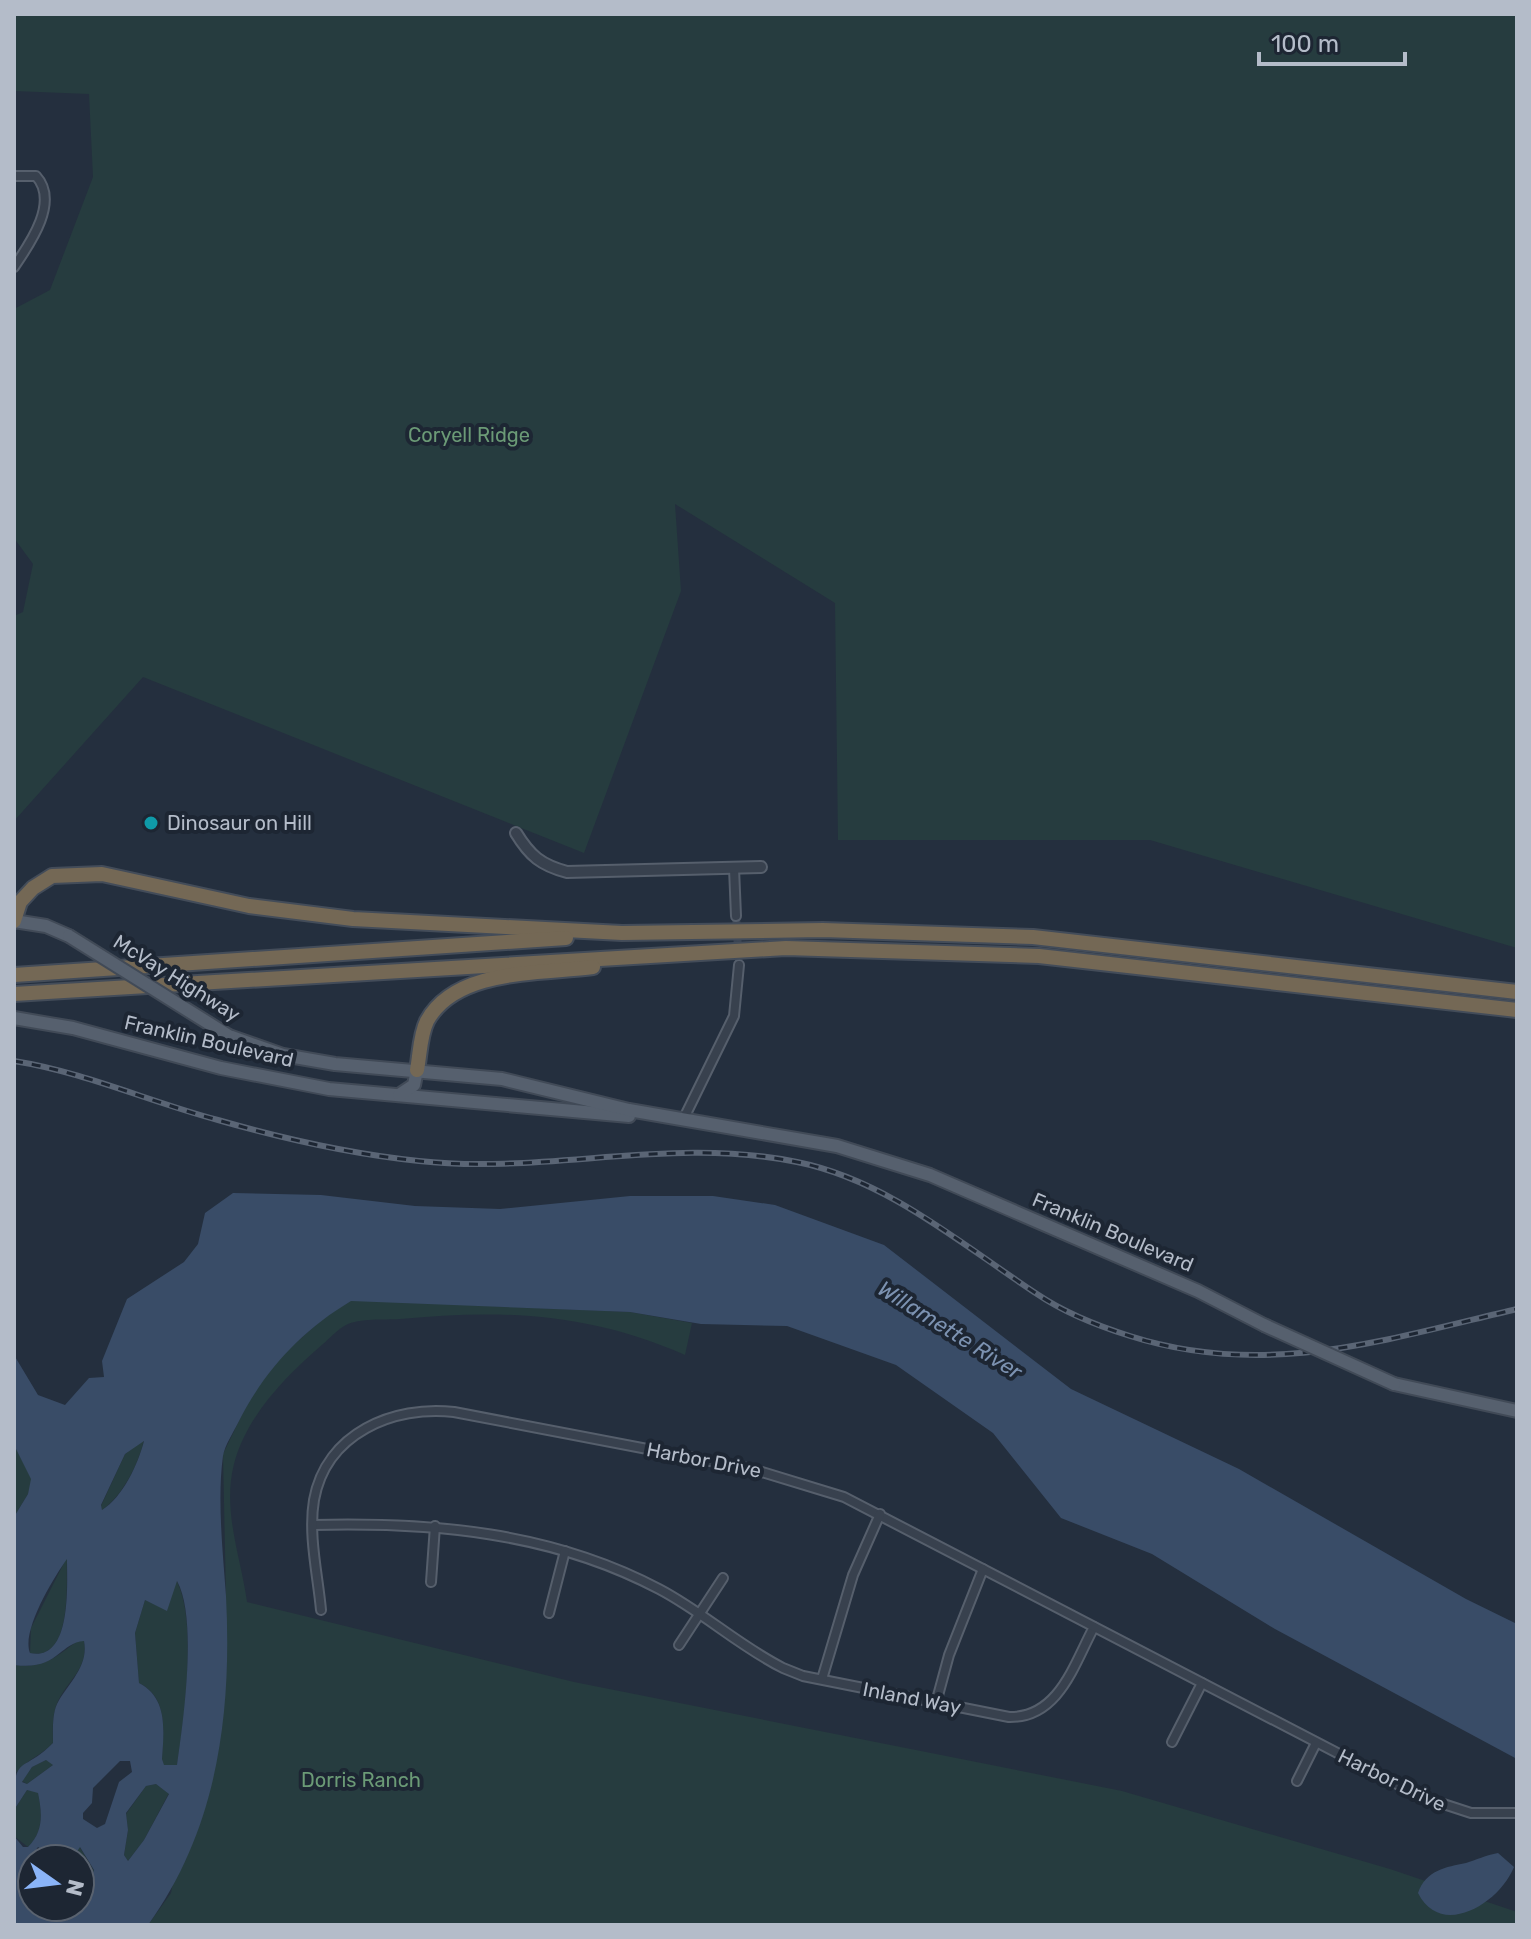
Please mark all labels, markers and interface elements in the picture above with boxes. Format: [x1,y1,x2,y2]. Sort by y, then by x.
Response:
scale bar [1259,16,1405,66]
text: 100 m [1271,30,1339,58]
park label: Coryell Ridge [408,423,530,447]
place label: Dinosaur on Hill [167,811,312,835]
marker: Dinosaur on Hill [142,814,160,832]
street label: McVay Highway [109,929,245,1027]
street label: Franklin Boulevard [122,1010,296,1072]
street label: Franklin Boulevard [1029,1187,1197,1277]
water label: Willamette River [873,1275,1028,1386]
street label: Harbor Drive [645,1437,763,1483]
street label: Inland Way [861,1677,963,1719]
street label: Harbor Drive [1334,1744,1450,1816]
park label: Dorris Ranch [301,1768,421,1792]
north arrow [16,1843,96,1923]
text: N [60,1877,90,1899]

